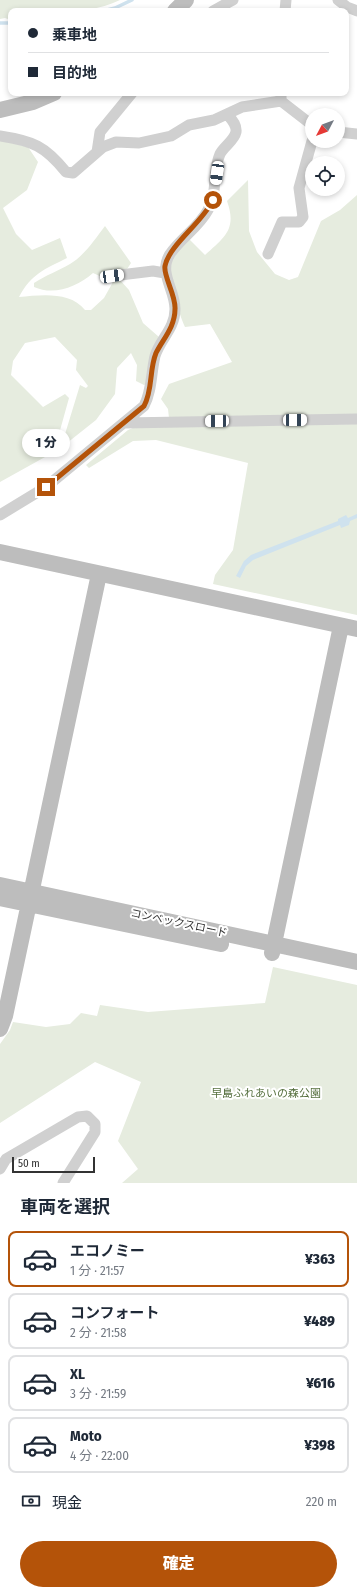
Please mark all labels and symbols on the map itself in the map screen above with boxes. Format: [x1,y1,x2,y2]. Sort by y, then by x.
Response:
north arrow [305,108,345,148]
car [209,160,225,186]
route start [204,191,222,209]
car [99,268,125,284]
car [283,414,307,426]
car [205,415,229,427]
callout: 1 分 [22,429,70,457]
route end [37,478,55,496]
street label: コンベックスロード [129,906,229,940]
park label: 早島ふれあいの森公園 [211,1087,321,1100]
scale bar [12,1155,95,1174]

